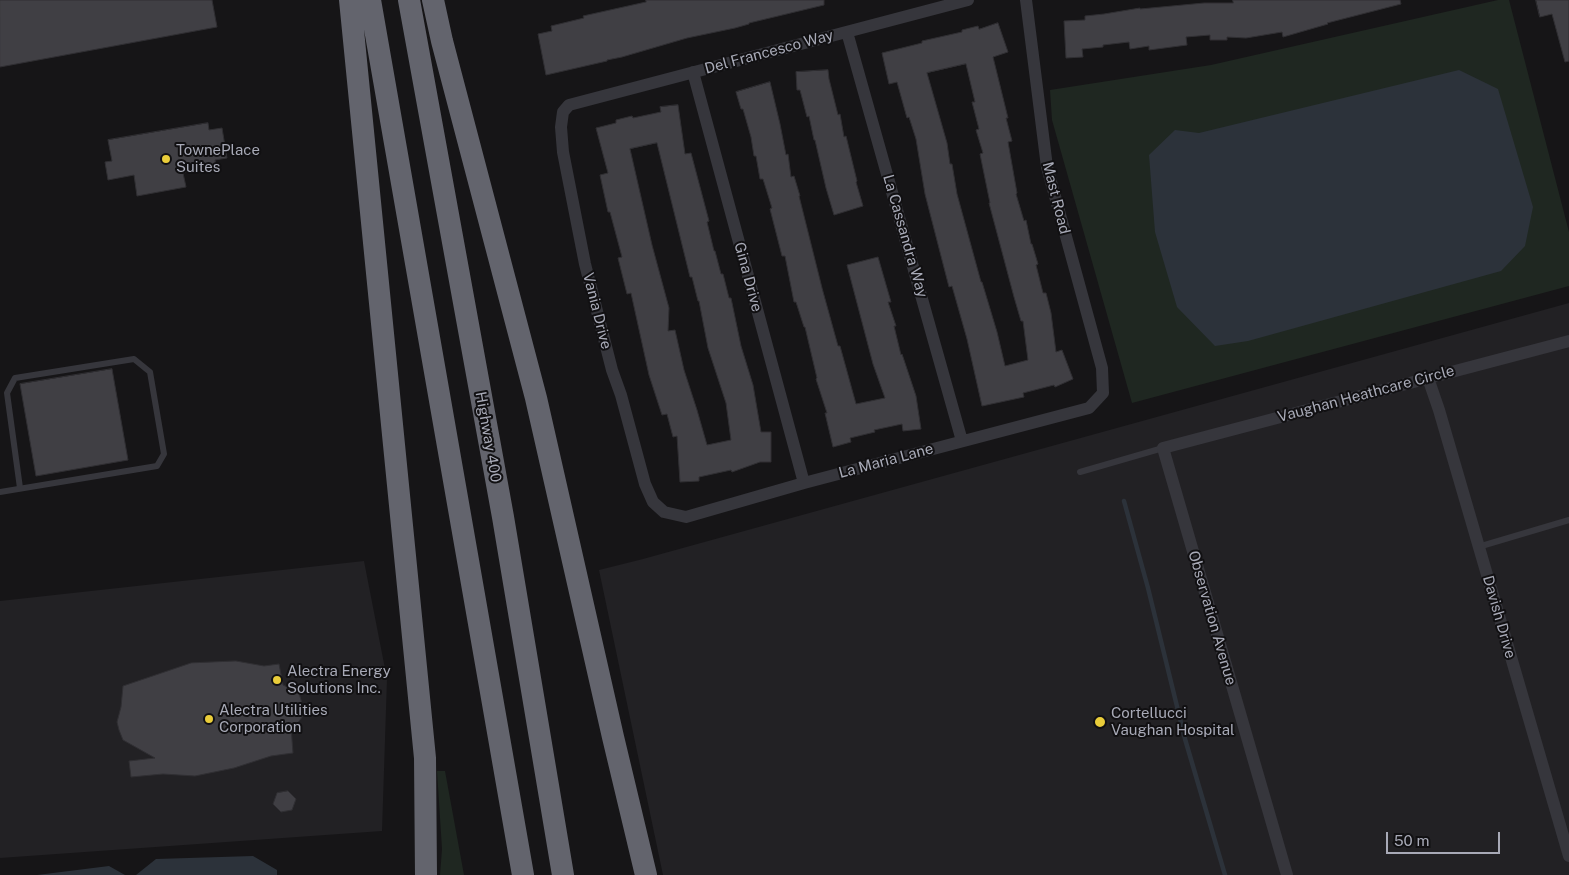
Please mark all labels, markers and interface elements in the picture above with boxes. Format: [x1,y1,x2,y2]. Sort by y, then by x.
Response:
street label: Del Francesco Way [703,26,835,78]
place label: TownePlace Suites [176,141,260,176]
marker: TownePlace Suites [160,153,172,165]
street label: Mast Road [1038,160,1074,236]
street label: La Cassandra Way [879,172,931,300]
street label: Gina Drive [730,240,766,314]
street label: Vania Drive [579,271,615,351]
street label: Vaughan Heathcare Circle [1276,362,1456,426]
street label: Highway 400 [471,390,505,484]
street label: La Maria Lane [837,440,935,482]
street label: Observation Avenue [1184,549,1240,687]
street label: Davish Drive [1479,573,1519,661]
place label: Alectra Energy Solutions Inc. [287,662,391,697]
marker: Alectra Energy Solutions Inc. [271,674,283,686]
place label: Alectra Utilities Corporation [219,701,328,736]
place label: Cortellucci Vaughan Hospital [1111,704,1235,739]
marker: Alectra Utilities Corporation [203,713,215,725]
marker: Cortellucci Vaughan Hospital [1093,715,1107,729]
scale bar [1389,822,1503,854]
text: 50 m [1394,832,1429,849]

